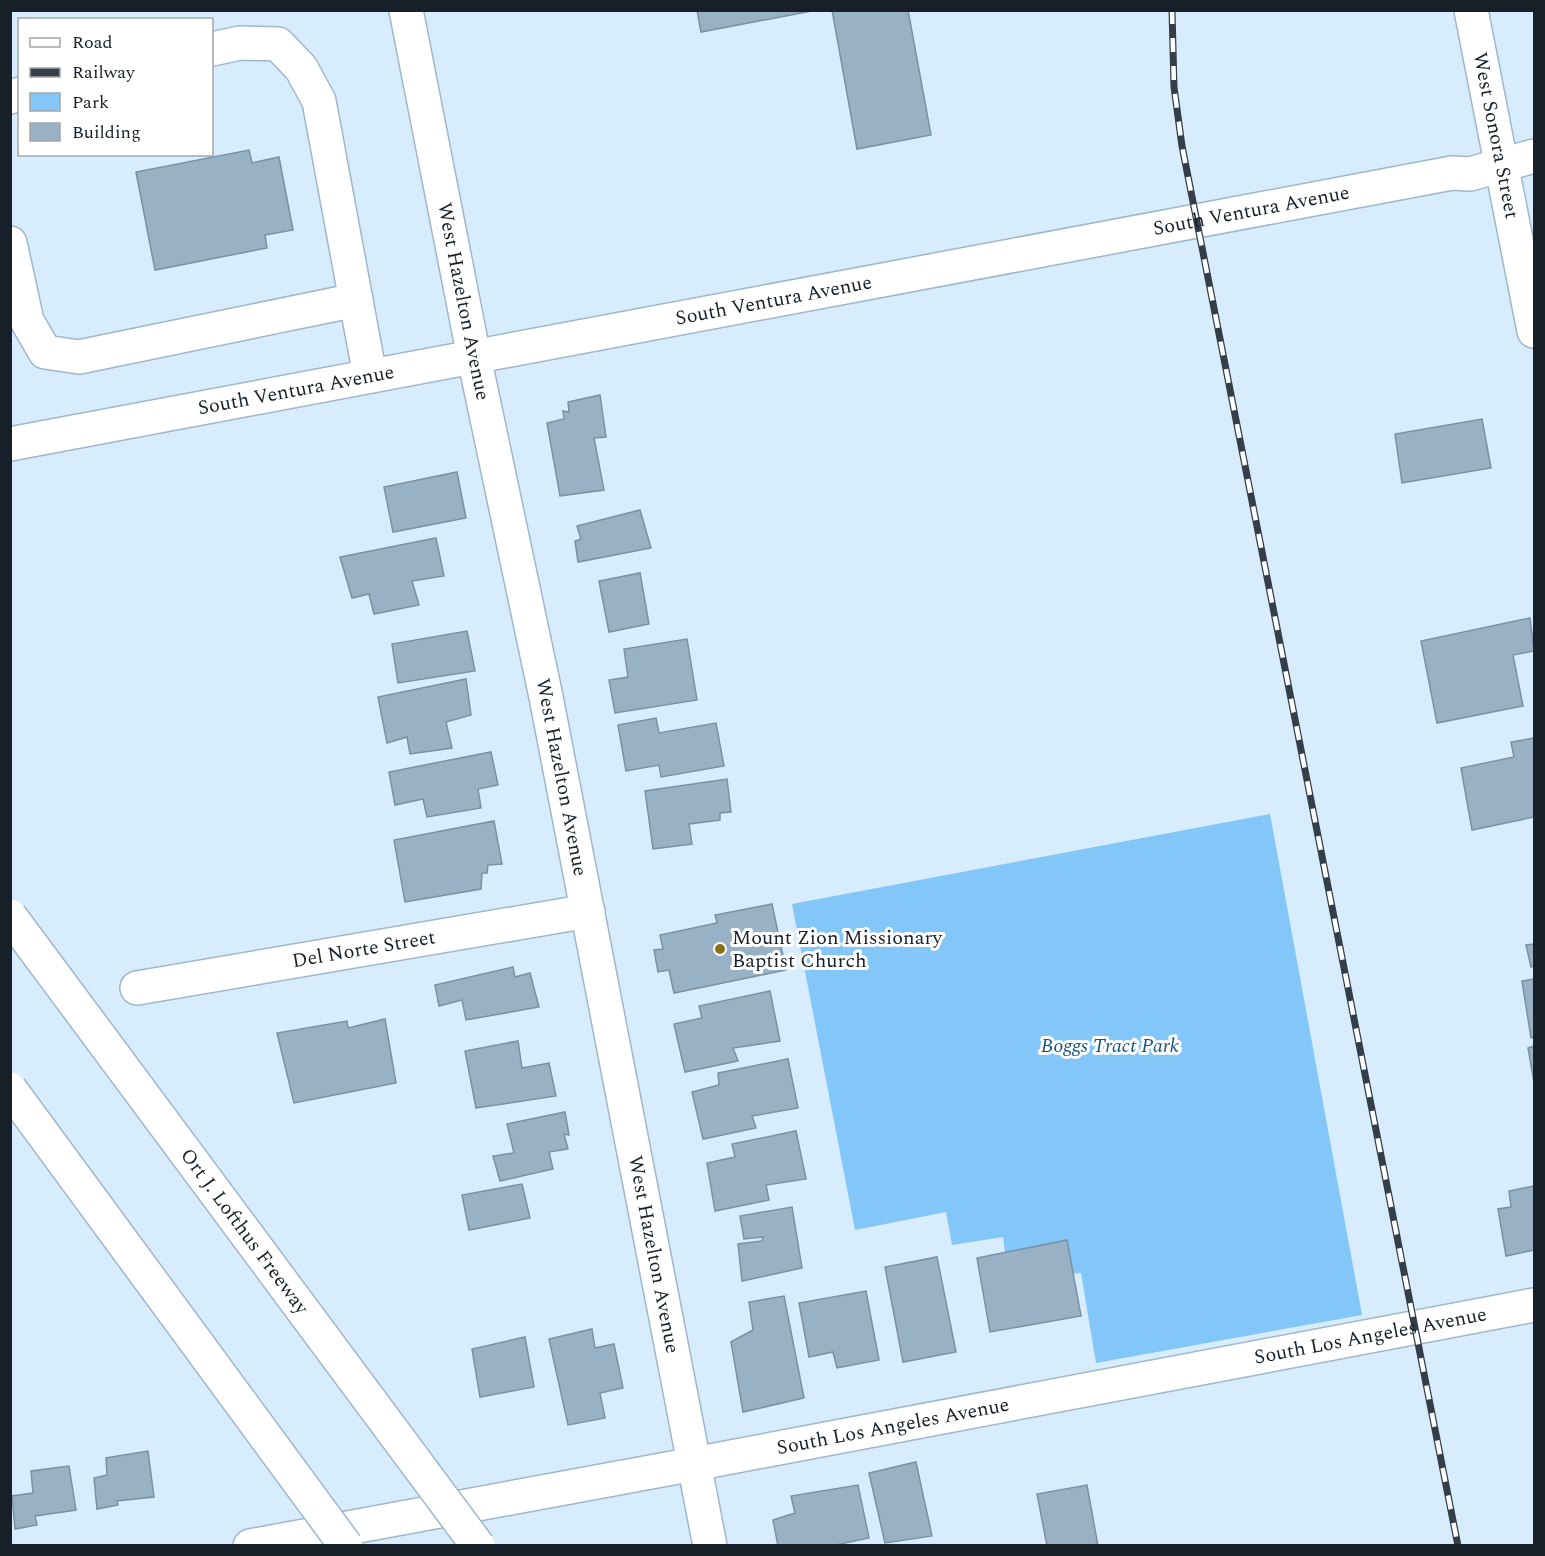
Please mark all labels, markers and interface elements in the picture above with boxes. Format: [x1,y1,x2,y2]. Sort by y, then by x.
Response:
legend [18,18,213,156]
text: Road [72,29,113,56]
street label: West Sonora Street [1465,50,1527,222]
text: Railway [72,59,136,86]
text: Park [72,89,109,116]
text: Building [72,119,141,146]
street label: South Ventura Avenue [1151,178,1352,244]
street label: West Hazelton Avenue [429,200,498,403]
street label: South Ventura Avenue [673,267,874,334]
street label: South Ventura Avenue [195,357,397,423]
street label: West Hazelton Avenue [527,676,595,879]
street label: Del Norte Street [290,922,438,976]
place label: Mount Zion Missionary Baptist Church [732,923,943,976]
marker: Mount Zion Missionary Baptist Church [713,942,727,956]
park label: Boggs Tract Park [1041,1031,1180,1061]
street label: Ort J. Lofthus Freeway [173,1142,317,1322]
street label: West Hazelton Avenue [620,1153,687,1356]
street label: South Los Angeles Avenue [1252,1299,1489,1373]
street label: South Los Angeles Avenue [774,1390,1012,1463]

